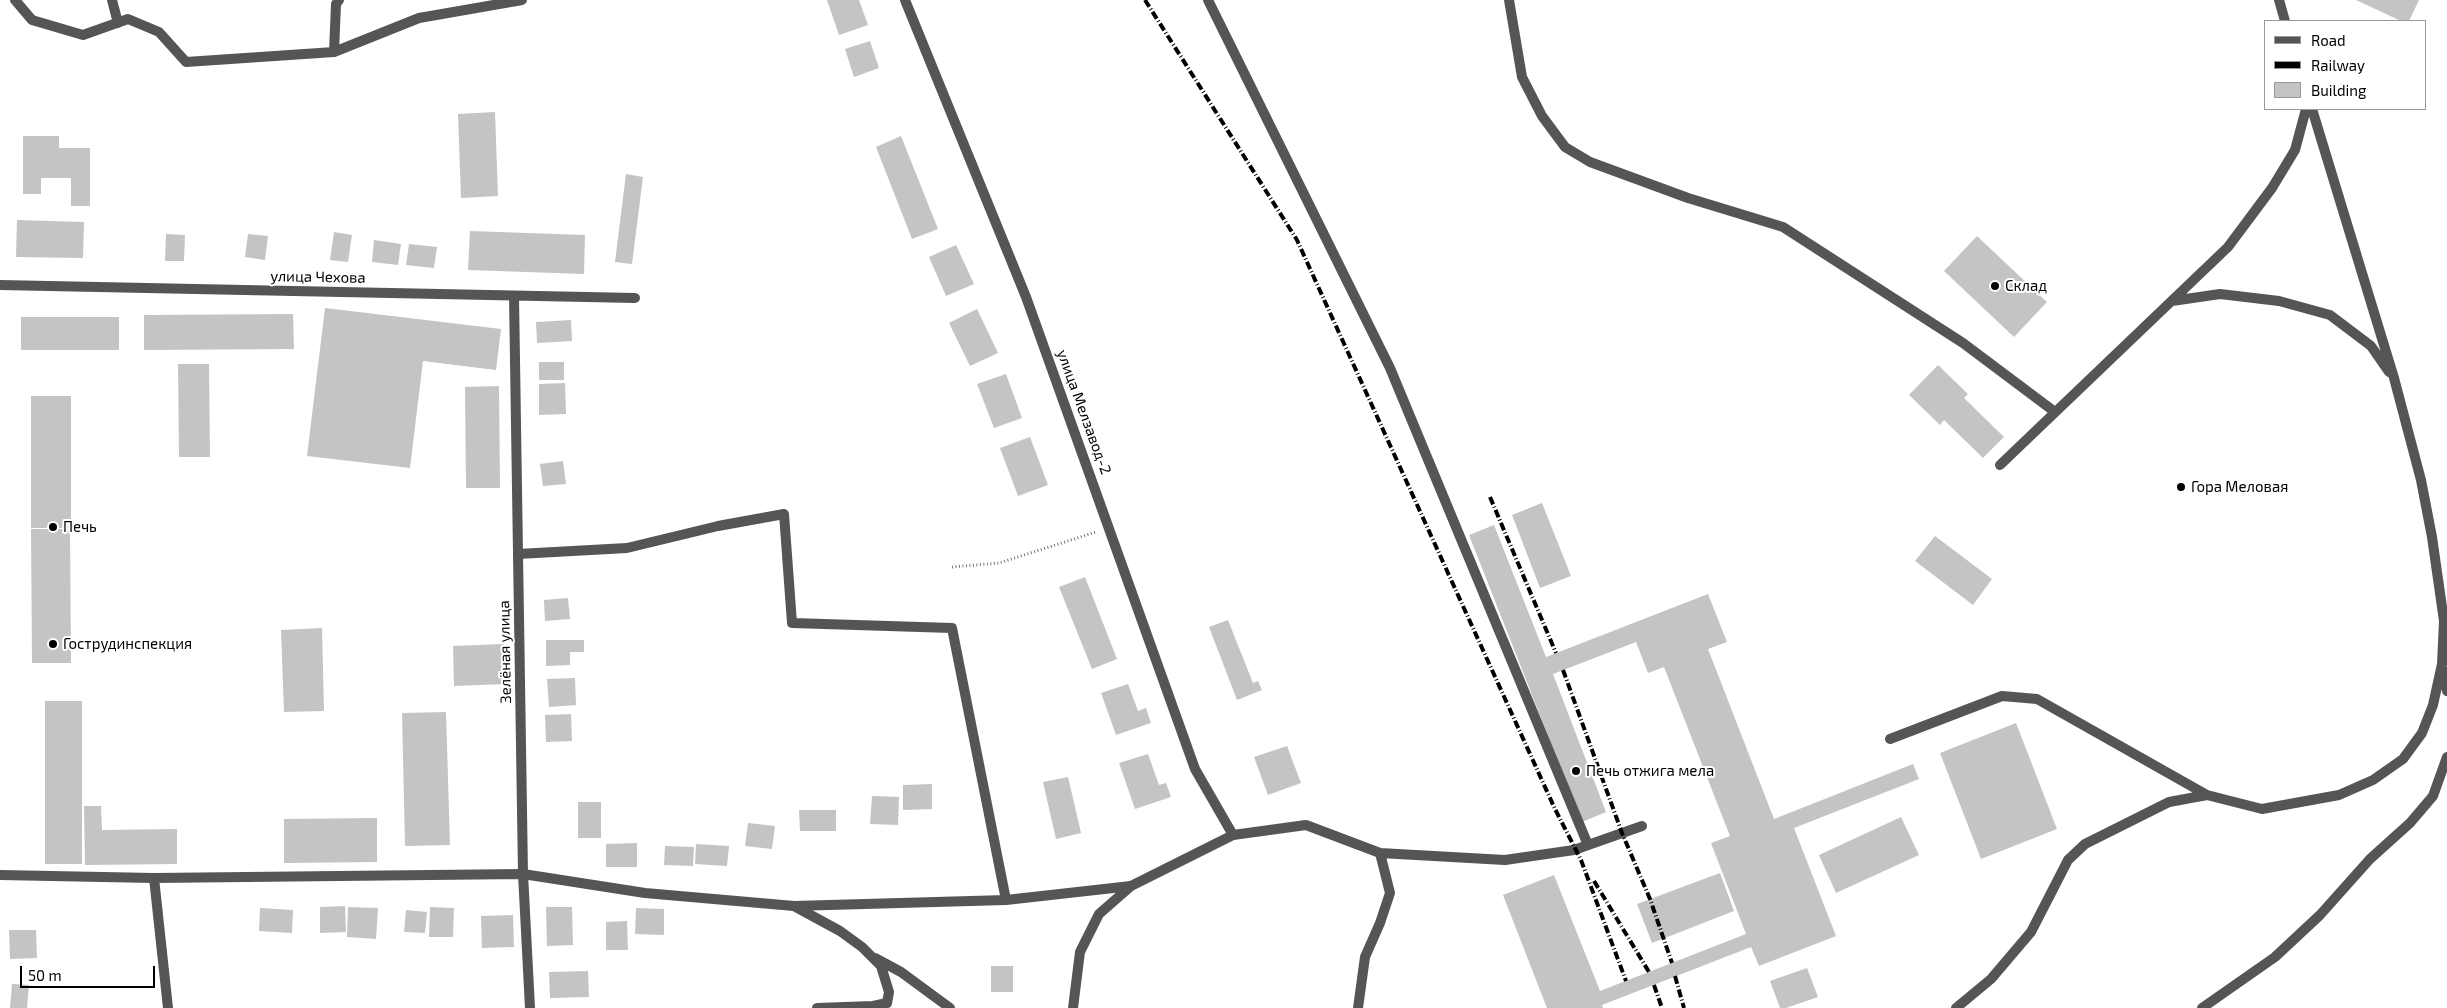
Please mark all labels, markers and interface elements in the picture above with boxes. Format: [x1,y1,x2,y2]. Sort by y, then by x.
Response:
legend [2264,20,2427,110]
text: Road [2311,31,2346,49]
text: Railway [2311,56,2365,74]
text: Building [2311,81,2366,99]
street label: улица Чехова [270,267,366,287]
place label: Склад [2005,277,2047,295]
marker: Склад [1989,280,2001,292]
street label: улица Мелзавод-2 [1053,347,1115,477]
place label: Гора Меловая [2191,478,2288,496]
marker: Гора Меловая [2175,481,2187,493]
place label: Печь [63,518,97,536]
marker: Печь [47,521,59,533]
street label: Зелёная улица [495,600,515,704]
place label: Гострудинспекция [63,635,192,653]
marker: Гострудинспекция [47,638,59,650]
place label: Печь отжига мела [1586,762,1714,780]
marker: Печь отжига мела [1570,765,1582,777]
scale bar [22,956,158,988]
text: 50 m [28,966,62,984]

